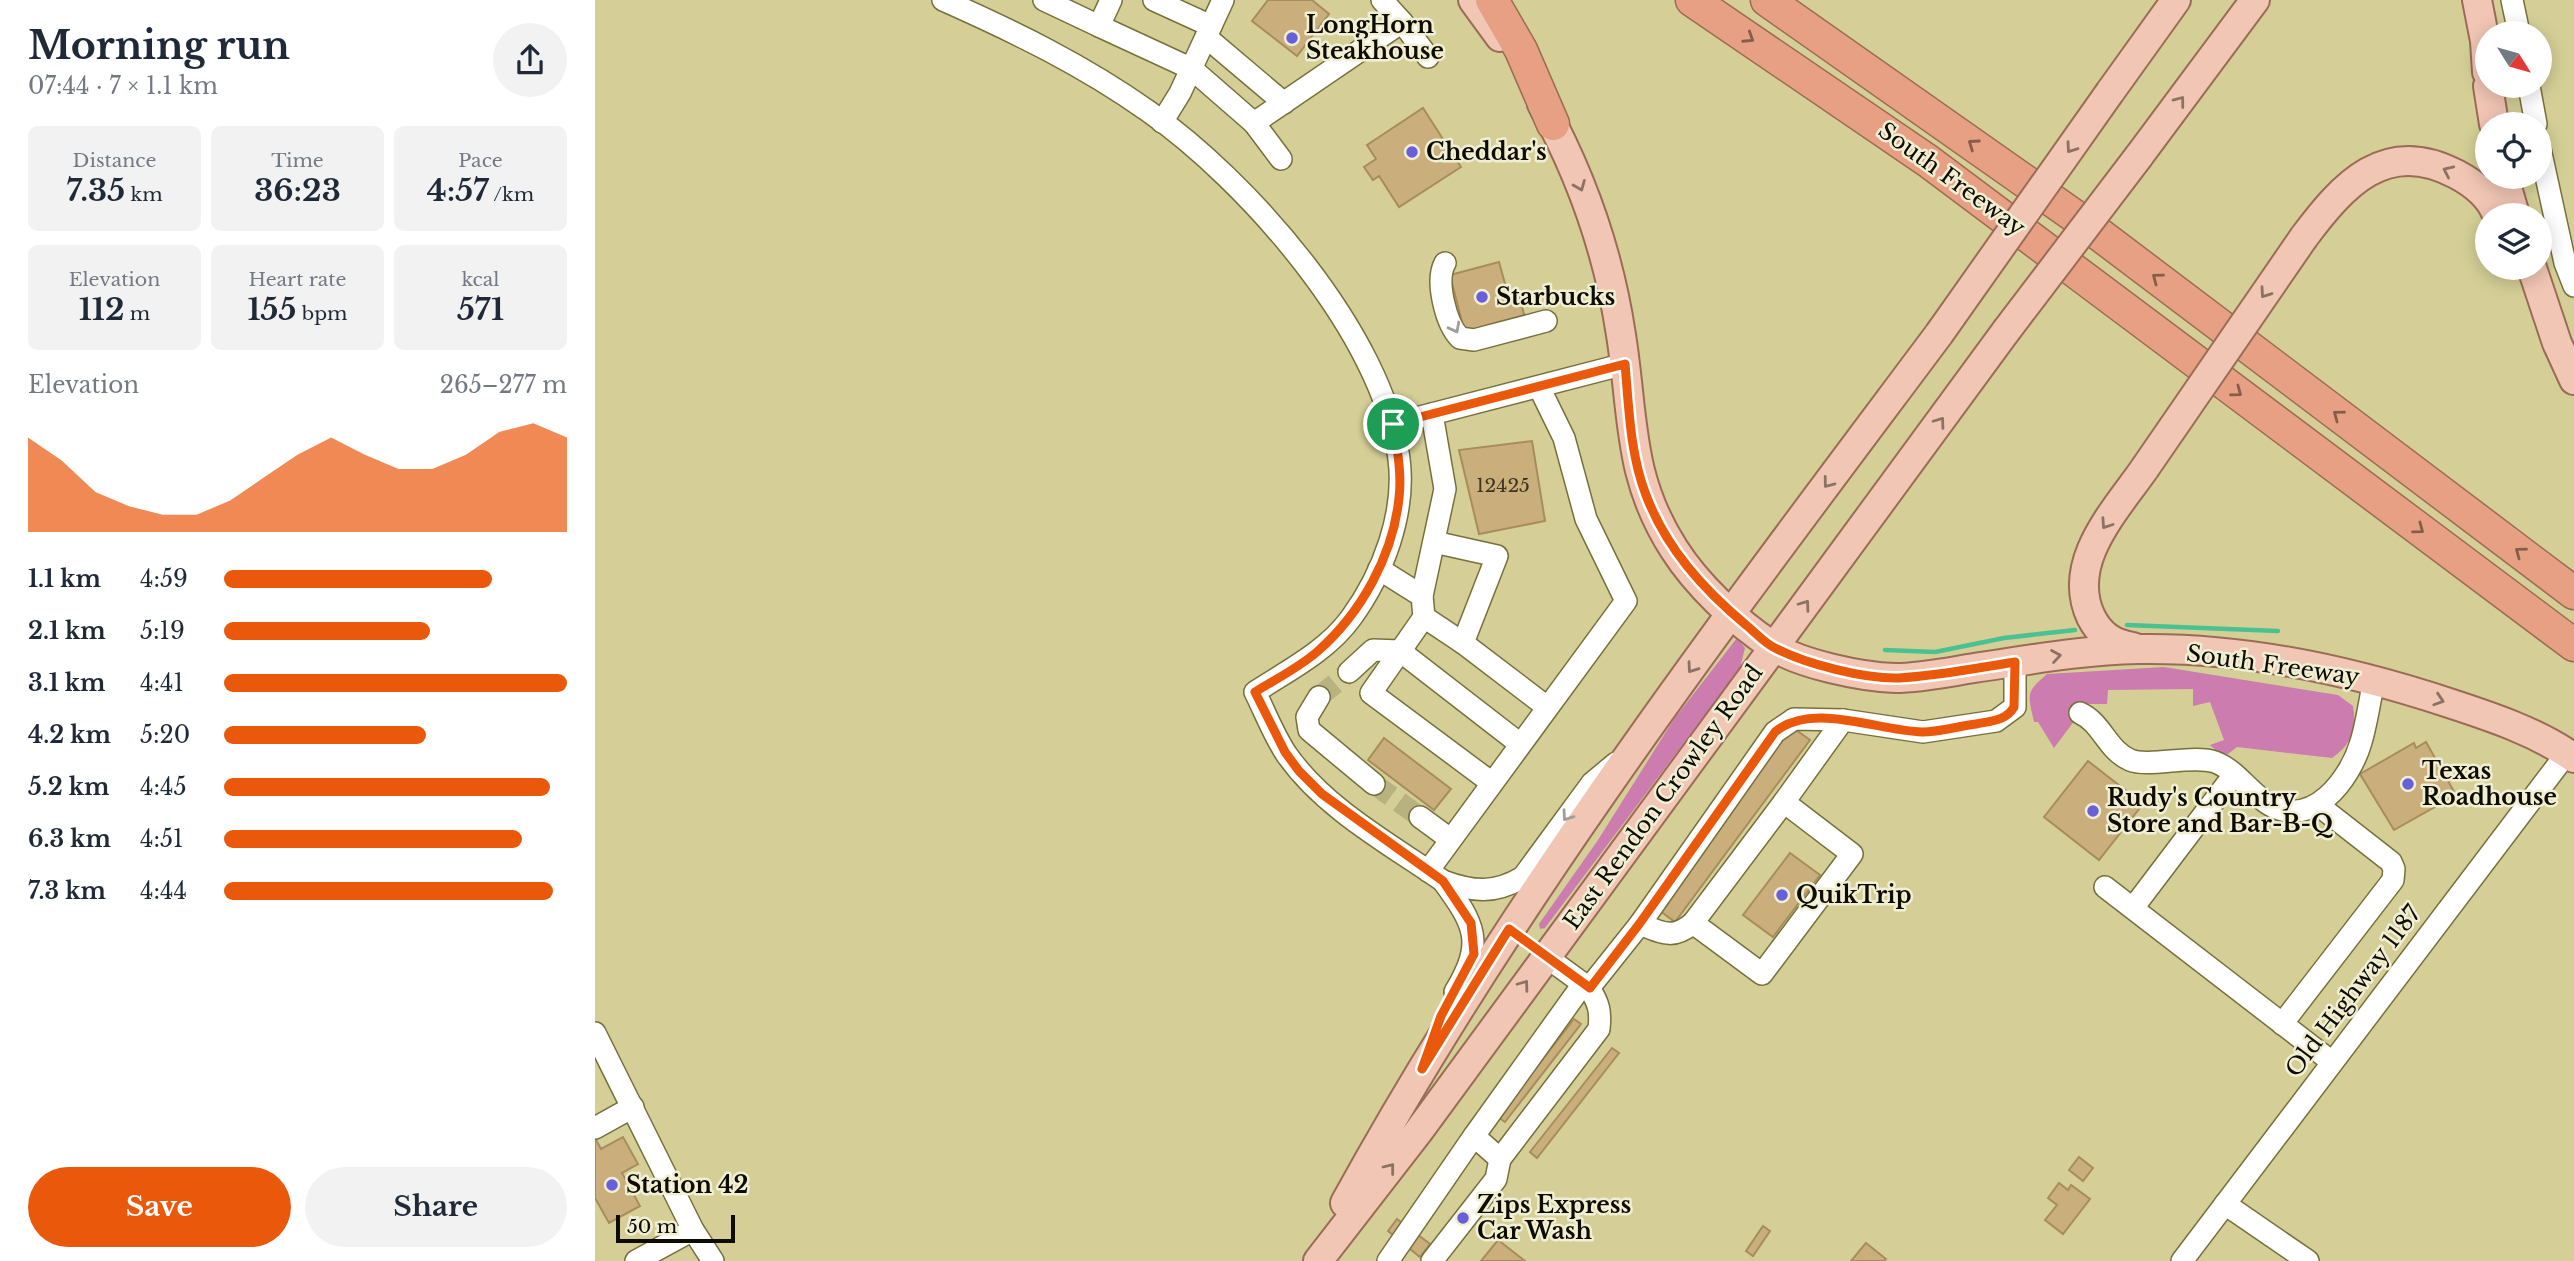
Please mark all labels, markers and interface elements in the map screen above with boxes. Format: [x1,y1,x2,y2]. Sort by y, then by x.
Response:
place label: LongHorn Steakhouse [1306,11,1444,65]
north arrow [2475,21,2551,98]
map controls [2475,21,2552,280]
text: Morning run [28,22,290,69]
button: share [493,23,567,97]
one-way arrow [1741,29,1754,42]
marker: LongHorn Steakhouse [1284,30,1300,46]
text: 07:44 · 7 × 1.1 km [28,72,218,100]
one-way arrow [2172,96,2184,109]
button: locate [2475,112,2552,189]
street label: South Freeway [1873,116,2031,242]
place label: Cheddar's [1426,138,1547,166]
one-way arrow [1968,139,1981,152]
one-way arrow [2067,140,2079,153]
marker: Cheddar's [1404,144,1420,160]
text: Distance [73,149,156,172]
text: Time [271,149,324,172]
text: Pace [458,149,503,172]
one-way arrow [2443,165,2456,179]
text: 7.35 [66,172,125,209]
text: 36:23 [254,172,341,209]
text: 4:57 [427,172,489,209]
one-way arrow [1572,179,1586,191]
text: km [125,183,163,206]
text: /km [489,183,534,206]
button: layers [2475,203,2552,280]
text: Elevation [69,268,160,291]
text: Heart rate [249,268,346,291]
text: kcal [462,268,499,291]
one-way arrow [2152,273,2164,286]
place label: Starbucks [1496,283,1615,311]
one-way arrow [2261,285,2273,298]
marker: Starbucks [1474,289,1490,305]
text: 112 [79,291,124,328]
text: 155 [248,291,296,328]
text: 571 [457,291,504,328]
text: m [124,302,150,325]
text: bpm [296,302,347,325]
one-way arrow [1447,320,1460,333]
text: Elevation [28,371,139,399]
text: 265–277 m [440,371,567,399]
one-way arrow [2230,384,2242,397]
pin [1363,394,1423,454]
icon: arrive [1374,405,1412,443]
one-way arrow [2333,411,2346,423]
one-way arrow [1931,417,1944,429]
house number: 12425 [1476,474,1530,497]
one-way arrow [1824,475,1836,487]
one-way arrow [2102,517,2115,530]
one-way arrow [2411,521,2424,533]
one-way arrow [2515,548,2527,561]
text: 1.1 km [28,565,101,593]
text: 4:59 [140,565,188,593]
one-way arrow [1796,600,1809,612]
text: 2.1 km [28,617,106,645]
text: 5:19 [140,617,185,645]
street label: South Freeway [2185,639,2362,691]
one-way arrow [2050,649,2062,664]
street label: East Rendon Crowley Road [1557,659,1769,935]
one-way arrow [1688,660,1700,673]
text: 3.1 km [28,669,106,697]
text: 4:41 [140,669,184,697]
one-way arrow [2432,691,2444,706]
text: 4.2 km [28,721,111,749]
text: 5:20 [140,721,190,749]
place label: Texas Roadhouse [2422,757,2557,811]
text: 5.2 km [28,773,109,801]
text: 4:45 [140,773,187,801]
marker: Texas Roadhouse [2400,776,2416,792]
place label: Rudy's Country Store and Bar-B-Q [2107,784,2333,838]
marker: Rudy's Country Store and Bar-B-Q [2085,803,2101,819]
one-way arrow [1563,808,1575,821]
text: 6.3 km [28,825,111,853]
text: 4:51 [140,825,183,853]
text: 7.3 km [28,877,106,905]
text: 4:44 [140,877,187,905]
place label: QuikTrip [1796,881,1912,909]
marker: QuikTrip [1774,887,1790,903]
street label: Old Highway 1187 [2279,899,2427,1082]
one-way arrow [1516,980,1528,993]
one-way arrow [1381,1164,1394,1176]
button: Save [28,1167,291,1247]
button: Share [305,1167,567,1247]
place label: Station 42 [626,1171,748,1199]
marker: Station 42 [604,1177,620,1193]
place label: Zips Express Car Wash [1477,1191,1631,1245]
marker: Zips Express Car Wash [1455,1210,1471,1226]
scale bar [616,1212,735,1244]
text: 50 m [627,1215,677,1238]

